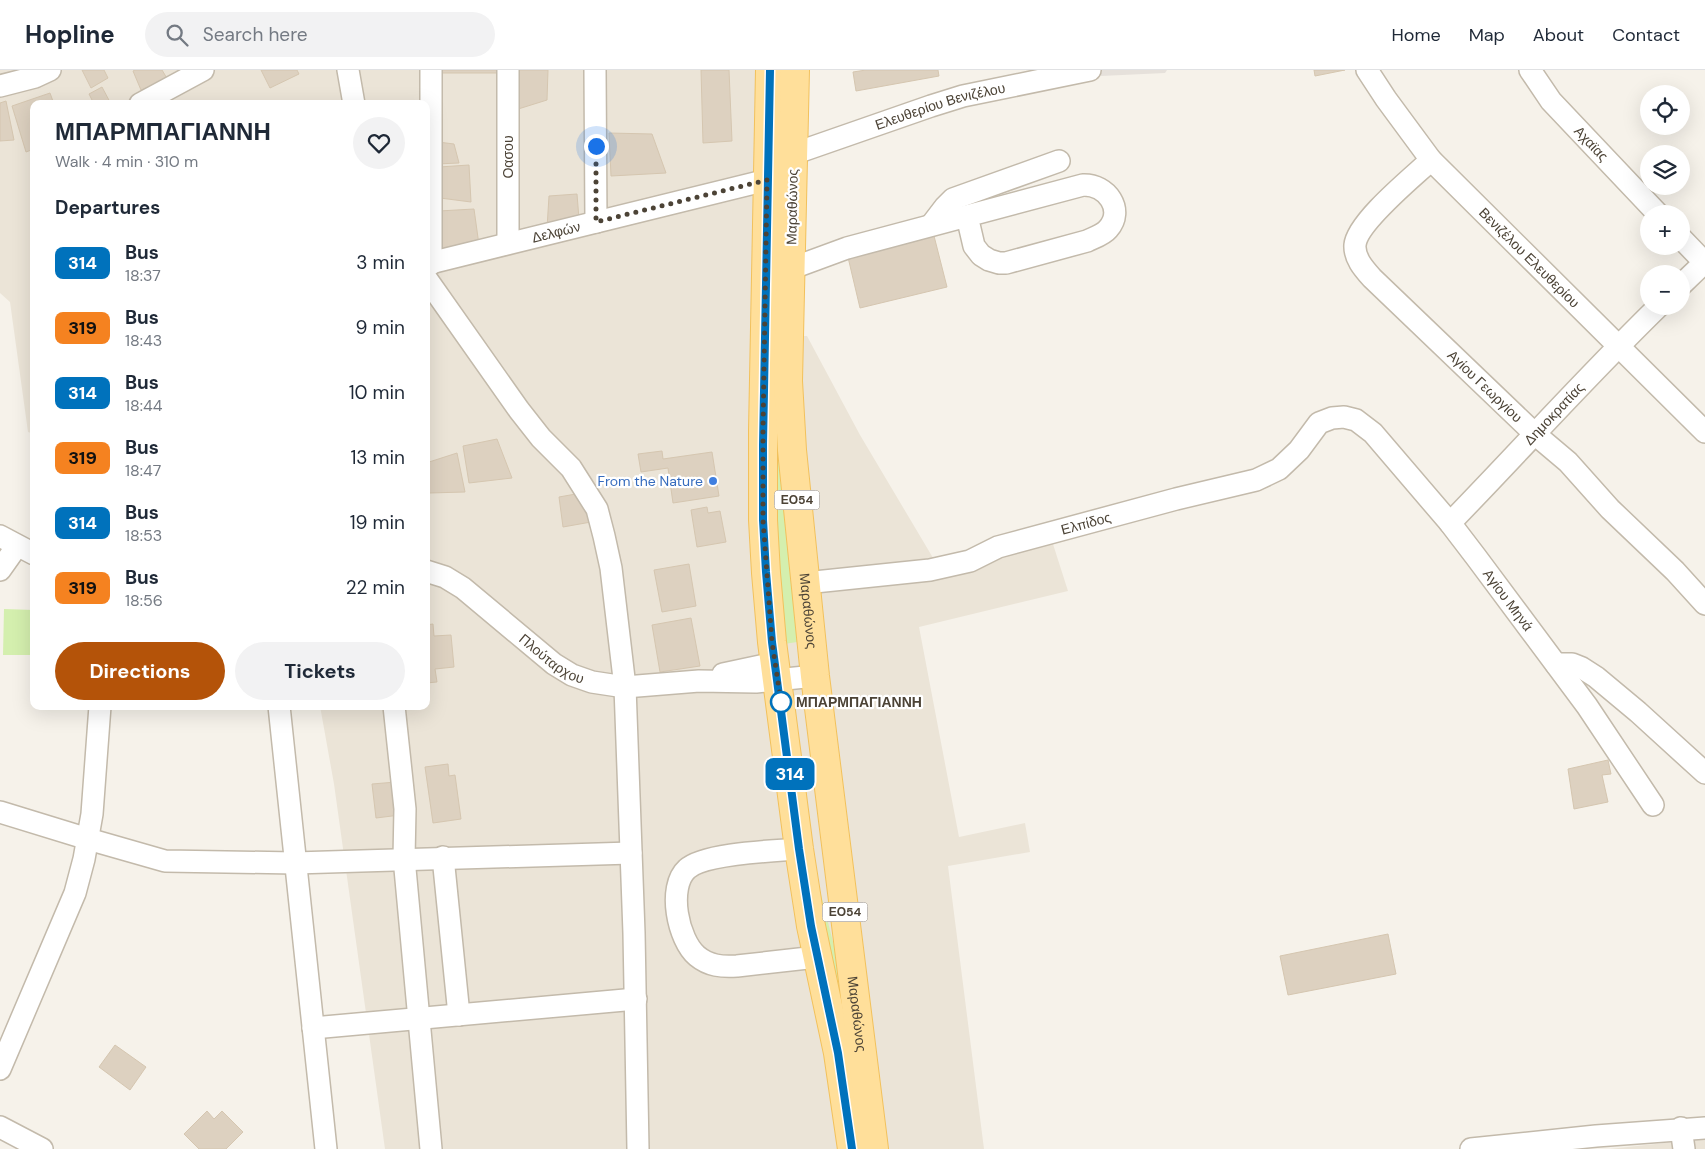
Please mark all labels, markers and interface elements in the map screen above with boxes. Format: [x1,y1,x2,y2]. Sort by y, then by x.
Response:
search box [145,12,495,57]
text: Hopline [25,19,115,50]
icon: search [163,21,191,49]
text: Search here [203,22,308,47]
text: Home [1391,23,1441,47]
text: Map [1469,23,1505,47]
text: About [1533,23,1584,47]
text: Contact [1612,23,1680,47]
street label: Ελευθερίου Βενιζέλου [873,79,1007,134]
map controls [1640,85,1690,315]
button: locate [1640,85,1690,135]
text: ΜΠΑΡΜΠΑΓΙΑΝΝΗ [55,116,271,147]
button: heart [353,117,405,169]
street label: Αχαϊας [1570,122,1612,165]
your location [584,134,609,159]
street label: Οασου [499,135,517,179]
button: layers [1640,145,1690,195]
text: Walk · 4 min · 310 m [55,151,198,172]
street label: Μαραθώνος [782,169,802,245]
text: Departures [55,195,160,220]
street label: Βενιζέλου Ελευθερίου [1475,204,1584,312]
button: + [1640,205,1690,255]
street label: Δελφών [530,217,582,247]
text: Bus [125,240,159,265]
text: 3 min [356,250,405,275]
text: 314 [68,251,97,275]
text: 18:37 [125,265,161,286]
button: − [1640,265,1690,315]
text: Bus [125,305,159,330]
text: 9 min [356,315,405,340]
text: 319 [68,316,97,340]
text: 18:43 [125,330,162,351]
street label: Αγίου Γεωργίου [1444,346,1526,426]
text: Bus [125,370,159,395]
street label: Δημοκρατίας [1520,378,1588,449]
text: 10 min [349,380,405,405]
text: 314 [68,381,97,405]
text: 18:44 [125,395,162,416]
text: Bus [125,435,159,460]
text: 13 min [350,445,405,470]
text: 319 [68,446,97,470]
text: 18:47 [125,460,161,481]
place label: From the Nature [597,472,703,490]
marker: From the Nature [707,475,719,487]
road number: ΕΟ54 [774,490,820,510]
text: Bus [125,500,159,525]
street label: Ελπίδος [1059,508,1113,539]
text: 19 min [350,510,405,535]
text: 314 [68,511,97,535]
text: 18:53 [125,525,162,546]
text: Bus [125,565,159,590]
street label: Αγίου Μηνά [1479,565,1537,635]
street label: Μαραθώνος [796,572,821,650]
text: 22 min [346,575,405,600]
text: 319 [68,576,97,600]
text: 18:56 [125,590,163,611]
street label: Πλούταρχου [515,630,587,688]
button: Directions [55,642,225,700]
button: Tickets [235,642,405,700]
marker: ΜΠΑΡΜΠΑΓΙΑΝΝΗ [770,691,792,713]
place label: ΜΠΑΡΜΠΑΓΙΑΝΝΗ [796,693,922,711]
line badge: 314 [761,758,819,790]
text: 314 [776,762,804,786]
road number: ΕΟ54 [822,902,868,922]
street label: Μαραθώνος [844,975,871,1053]

